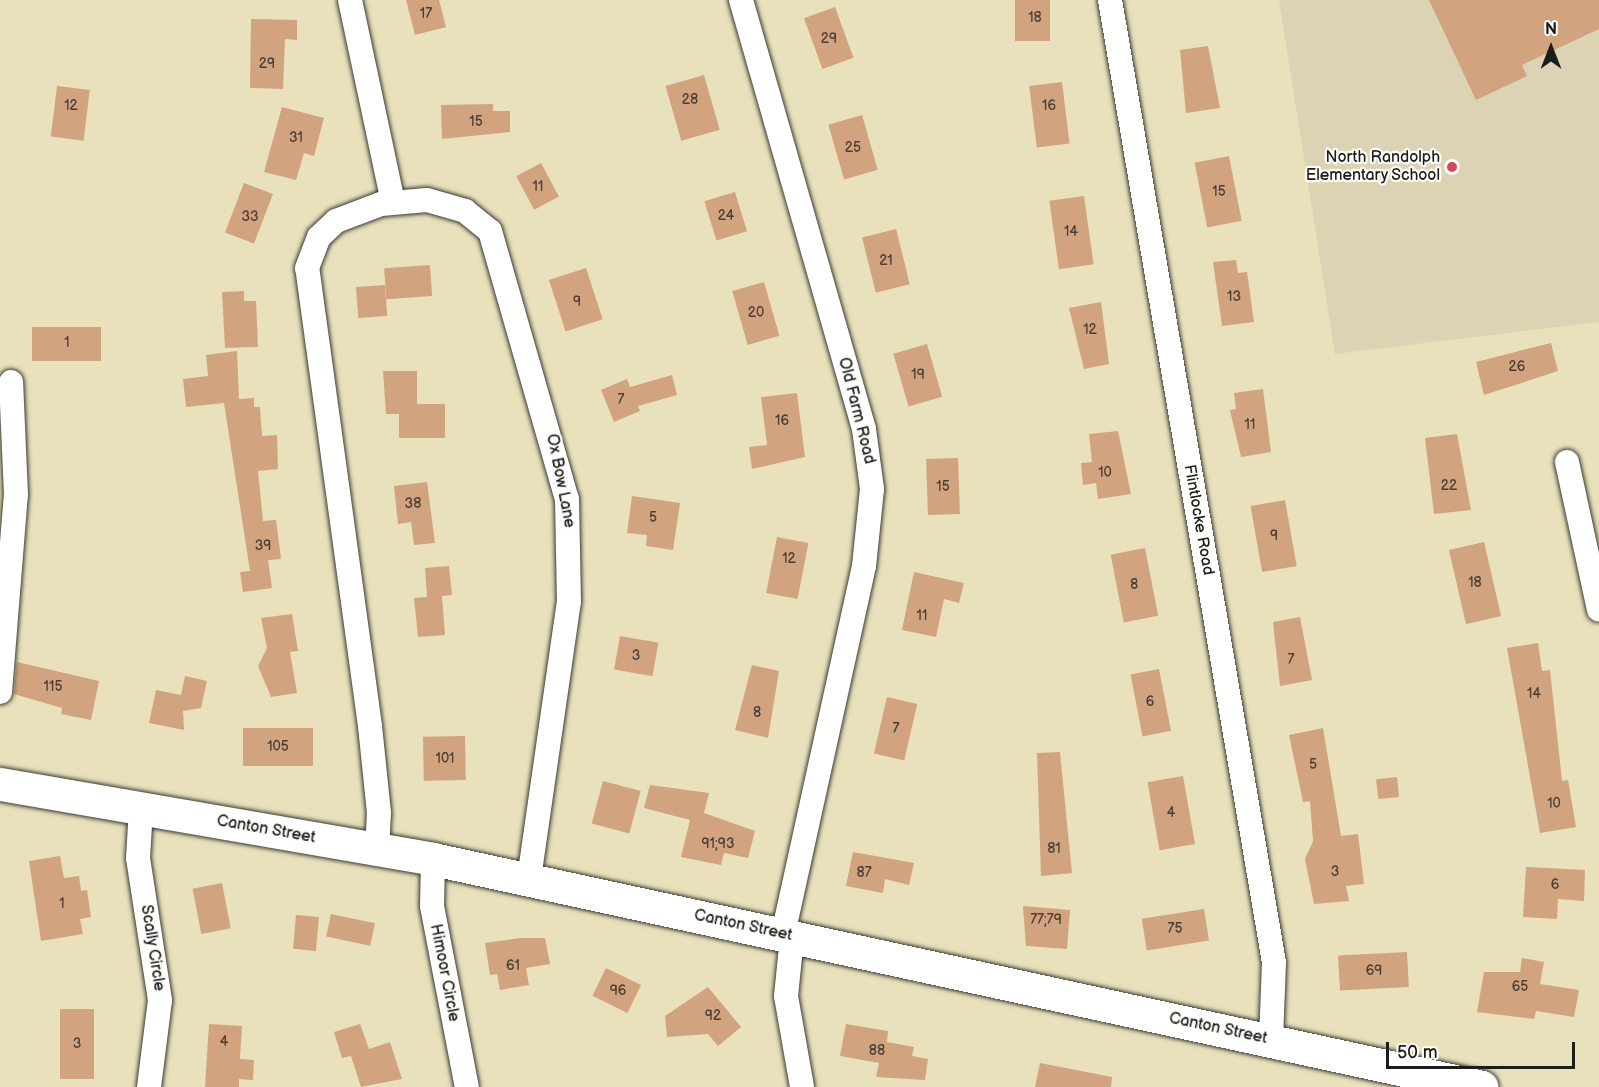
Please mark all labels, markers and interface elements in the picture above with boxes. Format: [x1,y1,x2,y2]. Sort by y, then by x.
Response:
house number: 17 [420,6,432,22]
house number: 18 [1028,10,1042,26]
north arrow [1521,18,1581,78]
text: N [1545,20,1557,39]
house number: 29 [821,31,837,47]
house number: 29 [259,56,275,72]
house number: 28 [682,92,698,108]
house number: 12 [64,98,78,114]
house number: 16 [1042,98,1056,114]
house number: 15 [469,114,483,130]
house number: 31 [289,130,303,146]
house number: 25 [845,140,861,156]
place label: North Randolph Elementary School [1304,148,1440,186]
marker: North Randolph Elementary School [1445,160,1459,174]
house number: 11 [533,179,543,195]
house number: 15 [1212,184,1226,200]
house number: 24 [718,208,734,224]
house number: 33 [241,209,259,225]
house number: 14 [1064,224,1078,240]
house number: 21 [879,253,893,269]
house number: 13 [1227,289,1241,305]
house number: 9 [573,294,581,310]
house number: 20 [748,305,764,321]
house number: 12 [1083,322,1097,338]
house number: 1 [64,335,70,351]
street label: Old Farm Road [833,356,879,466]
house number: 26 [1509,359,1525,375]
house number: 19 [911,367,925,383]
house number: 7 [618,392,624,408]
house number: 16 [775,413,789,429]
house number: 11 [1245,417,1255,433]
street label: Ox Bow Lane [541,432,579,530]
street label: Flintlocke Road [1179,463,1217,577]
house number: 10 [1098,465,1112,481]
house number: 22 [1441,478,1457,494]
house number: 15 [936,479,950,495]
house number: 38 [405,496,421,512]
house number: 5 [649,510,657,526]
house number: 9 [1270,528,1278,544]
house number: 39 [255,538,271,554]
house number: 12 [782,551,796,567]
house number: 18 [1468,575,1482,591]
house number: 8 [1130,577,1138,593]
house number: 11 [917,608,927,624]
house number: 3 [632,648,640,664]
house number: 7 [1288,652,1294,668]
house number: 115 [44,679,62,695]
house number: 14 [1527,686,1541,702]
house number: 6 [1146,694,1154,710]
house number: 8 [753,705,761,721]
house number: 7 [893,721,899,737]
house number: 105 [267,739,289,755]
house number: 101 [435,751,455,767]
house number: 5 [1309,757,1317,773]
house number: 10 [1547,796,1561,812]
house number: 4 [1167,805,1175,821]
street label: Canton Street [215,812,317,848]
house number: 91;93 [701,836,735,852]
house number: 81 [1047,841,1061,857]
house number: 3 [1331,864,1339,880]
house number: 87 [856,865,872,881]
house number: 6 [1551,877,1559,893]
house number: 1 [59,896,65,912]
street label: Scally Circle [136,903,168,993]
street label: Canton Street [692,906,794,946]
house number: 77;79 [1030,912,1062,928]
house number: 75 [1168,921,1182,937]
street label: Himoor Circle [425,923,463,1023]
house number: 61 [506,958,520,974]
house number: 69 [1366,963,1382,979]
house number: 65 [1512,979,1528,995]
house number: 96 [610,983,626,999]
house number: 92 [705,1008,721,1024]
street label: Canton Street [1167,1009,1269,1049]
scale bar [1389,1030,1578,1068]
house number: 4 [220,1034,228,1050]
house number: 3 [73,1036,81,1052]
text: 50 m [1397,1042,1438,1063]
house number: 88 [869,1043,885,1059]

